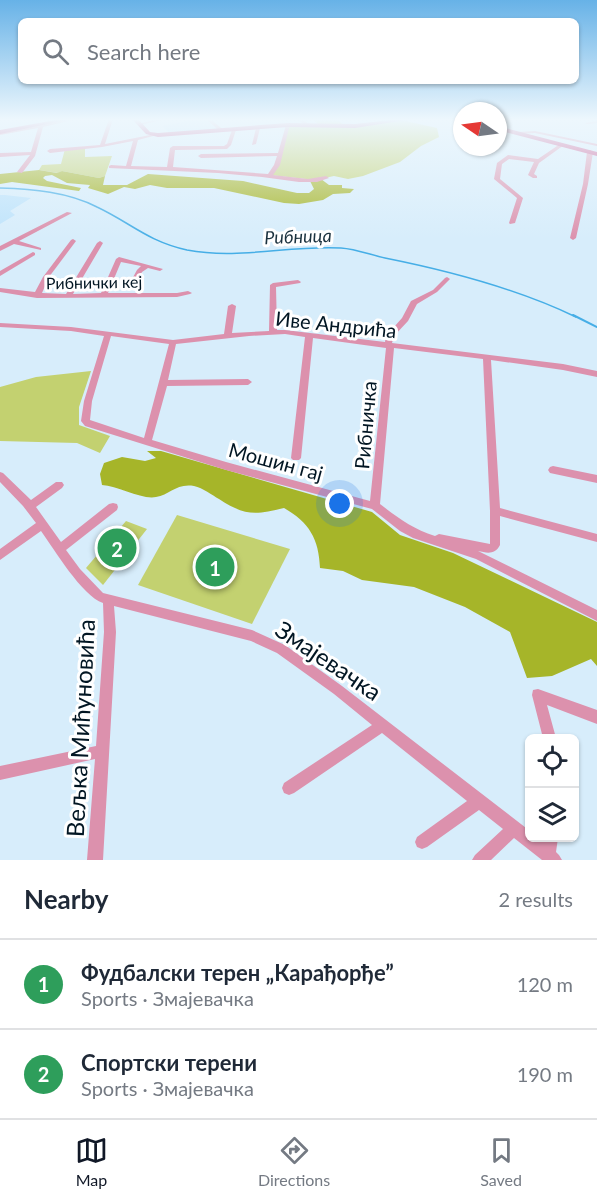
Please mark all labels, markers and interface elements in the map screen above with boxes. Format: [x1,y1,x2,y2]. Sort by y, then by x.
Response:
search box [18,18,579,84]
icon: search [39,35,72,68]
text: Search here [87,38,200,65]
north arrow [453,102,507,156]
water label: Рибница [264,224,332,248]
street label: Рибнички кеј [46,272,142,292]
street label: Иве Андрића [274,306,398,342]
street label: Рибничка [349,380,381,470]
street label: Мошин гај [226,437,326,485]
your location [325,489,354,518]
pin: 2 [98,526,136,570]
pin: 1 [196,544,234,590]
street label: Змајевачка [271,614,387,706]
street label: Вељка Мићуновића [60,618,100,838]
map controls [525,734,579,842]
button: locate [525,734,579,788]
button: layers [525,788,579,842]
text: Nearby [24,883,109,915]
text: 2 results [498,887,573,911]
text: Фудбалски терен „Карађорђе” [81,959,394,986]
text: 1 [38,972,49,996]
text: 120 m [517,972,573,996]
text: Sports · Змајевачка [81,986,254,1010]
text: Спортски терени [81,1049,257,1076]
text: 2 [38,1062,49,1086]
text: 190 m [517,1062,573,1086]
text: Sports · Змајевачка [81,1076,254,1100]
tab: Map [75,1134,108,1189]
tab: Directions [258,1134,330,1189]
tab: Saved [480,1134,522,1189]

